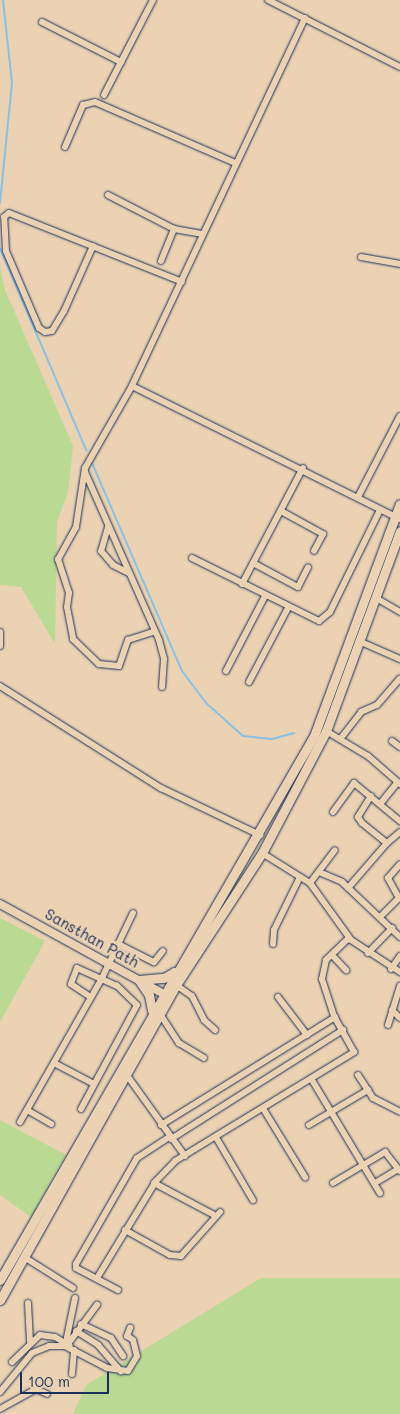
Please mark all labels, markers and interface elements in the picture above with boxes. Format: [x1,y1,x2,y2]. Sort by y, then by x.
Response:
street label: Sansthan Path [42,905,142,971]
scale bar [22,1362,111,1394]
text: 100 m [28,1371,70,1391]

